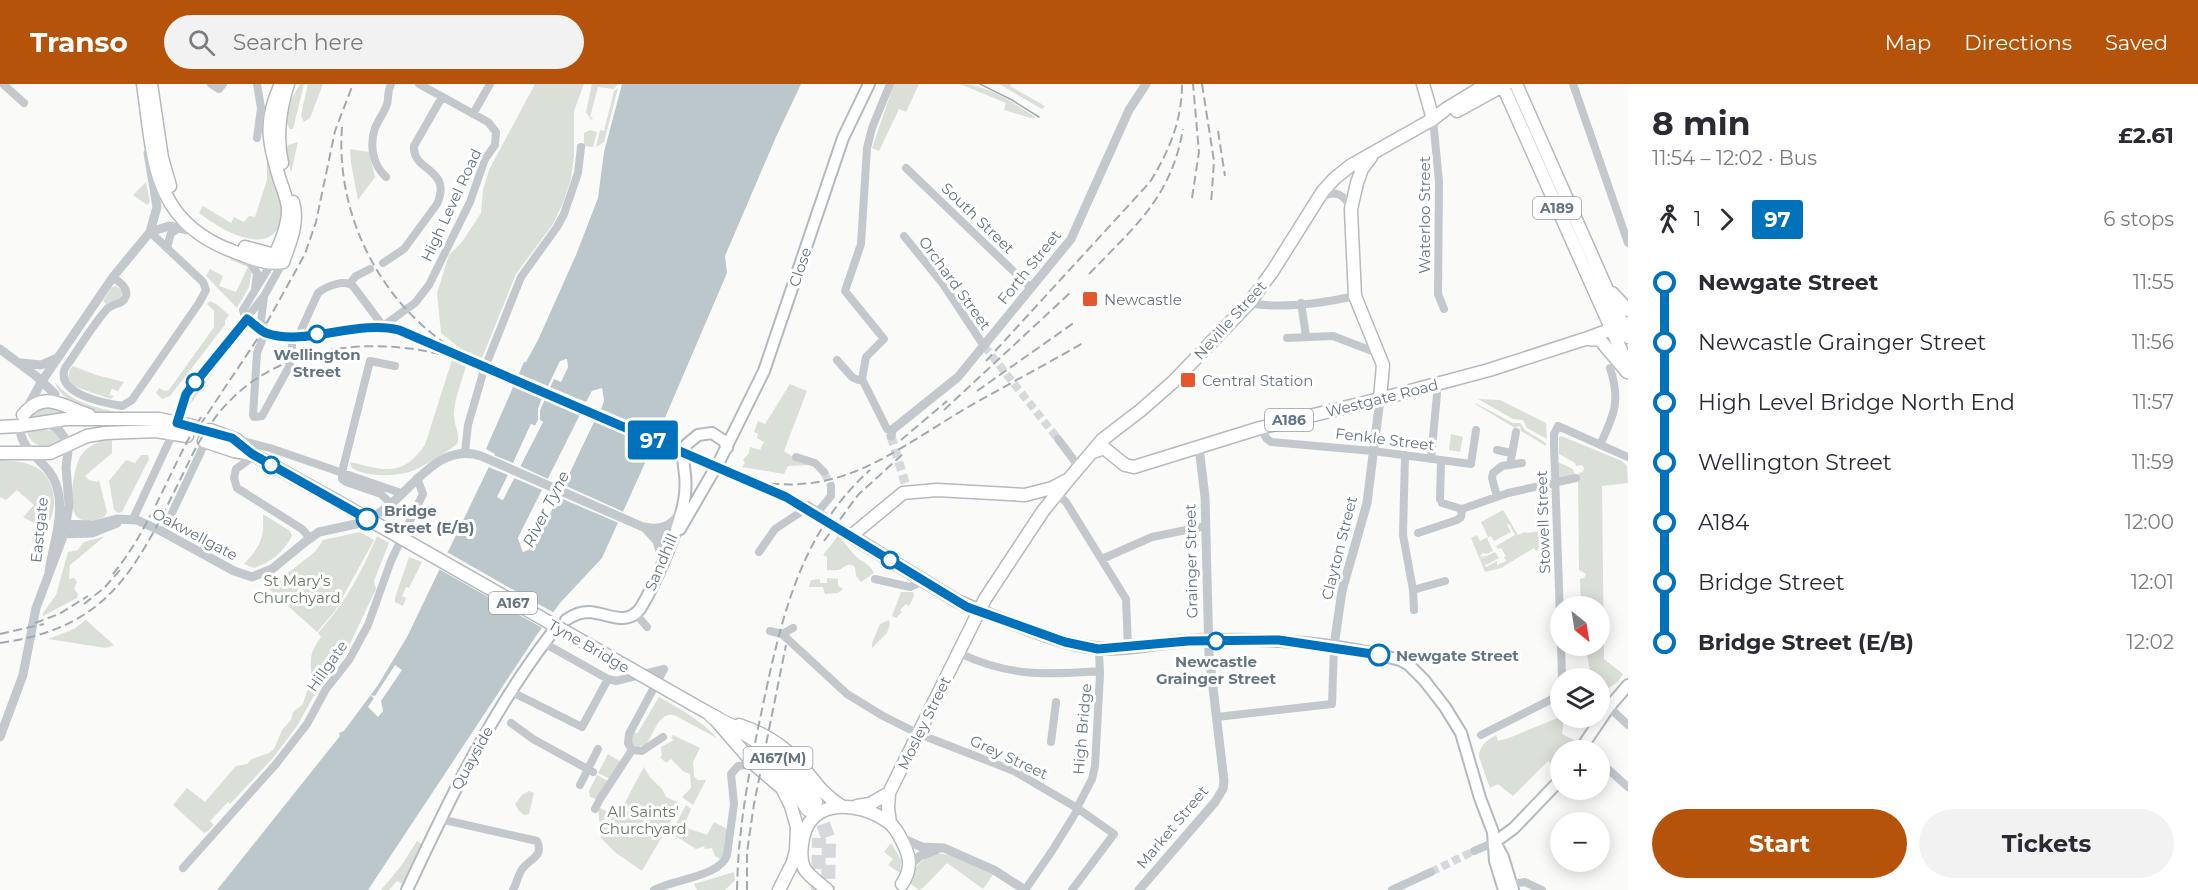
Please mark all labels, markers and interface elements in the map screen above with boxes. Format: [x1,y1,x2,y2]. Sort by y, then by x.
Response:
search box [164,15,584,69]
text: Transo [30,25,128,59]
icon: search [185,26,218,59]
text: Search here [233,29,364,56]
text: Map [1885,30,1931,55]
text: Directions [1964,30,2072,55]
text: Saved [2105,30,2168,55]
text: 8 min [1652,103,1750,143]
text: £2.61 [2118,122,2174,149]
street label: High Level Road [417,146,485,264]
text: 11:54 – 12:02 · Bus [1652,146,1817,170]
street label: Waterloo Street [1415,156,1434,274]
street label: South Street [938,178,1018,258]
road number: A189 [1533,197,1581,219]
icon: walk [1652,203,1685,236]
icon: forward [1710,203,1743,236]
text: 1 [1694,207,1701,231]
text: 97 [1764,207,1791,232]
text: 6 stops [2103,207,2174,231]
street label: Forth Street [993,226,1065,308]
street label: Orchard Street [915,233,995,333]
street label: Close [784,245,816,289]
text: Newgate Street [1698,269,1878,296]
text: 11:55 [2133,270,2174,294]
street label: Neville Street [1190,277,1270,363]
marker: Newcastle [1081,290,1099,308]
place label: Newcastle [1104,290,1182,309]
marker: Wellington Street [308,325,326,343]
text: Newcastle Grainger Street [1698,329,1986,356]
text: 11:56 [2132,330,2174,354]
place label: Wellington Street [273,345,361,381]
marker: Central Station [1179,371,1197,389]
place label: Central Station [1202,371,1313,390]
unlabelled marker [186,373,204,391]
street label: Westgate Road [1324,375,1440,421]
text: High Level Bridge North End [1698,389,2015,416]
text: 11:57 [2132,390,2174,414]
road number: A186 [1265,409,1313,431]
line badge: 97 [626,420,680,460]
street label: Fenkle Street [1334,423,1436,455]
text: 97 [640,428,666,453]
text: Wellington Street [1698,449,1892,476]
text: 11:59 [2132,450,2174,474]
unlabelled marker [262,456,280,474]
water label: River Tyne [519,468,573,550]
street label: Stowell Street [1532,470,1554,574]
street label: Clayton Street [1317,494,1361,602]
street label: Eastgate [26,496,52,564]
place label: Bridge Street (E/B) [384,501,474,537]
street label: Oakwellgate [149,504,241,564]
street label: Grainger Street [1181,504,1201,618]
marker: Bridge Street (E/B) [356,508,378,530]
text: A184 [1698,509,1749,536]
text: 12:00 [2125,510,2174,534]
street label: Sandhill [640,530,682,594]
unlabelled marker [881,551,899,569]
text: Bridge Street [1698,569,1845,596]
text: 12:01 [2131,570,2174,594]
park label: St Mary's Churchyard [253,571,341,607]
road number: A167 [489,592,537,614]
north arrow [1550,596,1610,656]
map controls [1550,596,1610,872]
street label: Tyne Bridge [545,615,633,677]
text: Bridge Street (E/B) [1698,629,1914,656]
text: 12:02 [2127,630,2174,654]
marker: Newcastle Grainger Street [1207,632,1225,650]
street label: Hillgate [302,637,352,695]
marker: Newgate Street [1368,644,1390,666]
place label: Newgate Street [1396,646,1519,665]
place label: Newcastle Grainger Street [1156,652,1277,688]
button: layers [1550,668,1610,728]
street label: Mosley Street [893,673,955,773]
street label: High Bridge [1069,683,1095,775]
street label: Quayside [447,723,497,793]
street label: Grey Street [967,731,1051,783]
button: + [1550,740,1610,800]
road number: A167(M) [744,747,812,769]
street label: Market Street [1132,782,1212,872]
park label: All Saints' Churchyard [599,802,687,838]
button: Start [1652,809,1907,878]
button: Tickets [1919,809,2174,878]
button: − [1550,812,1610,872]

